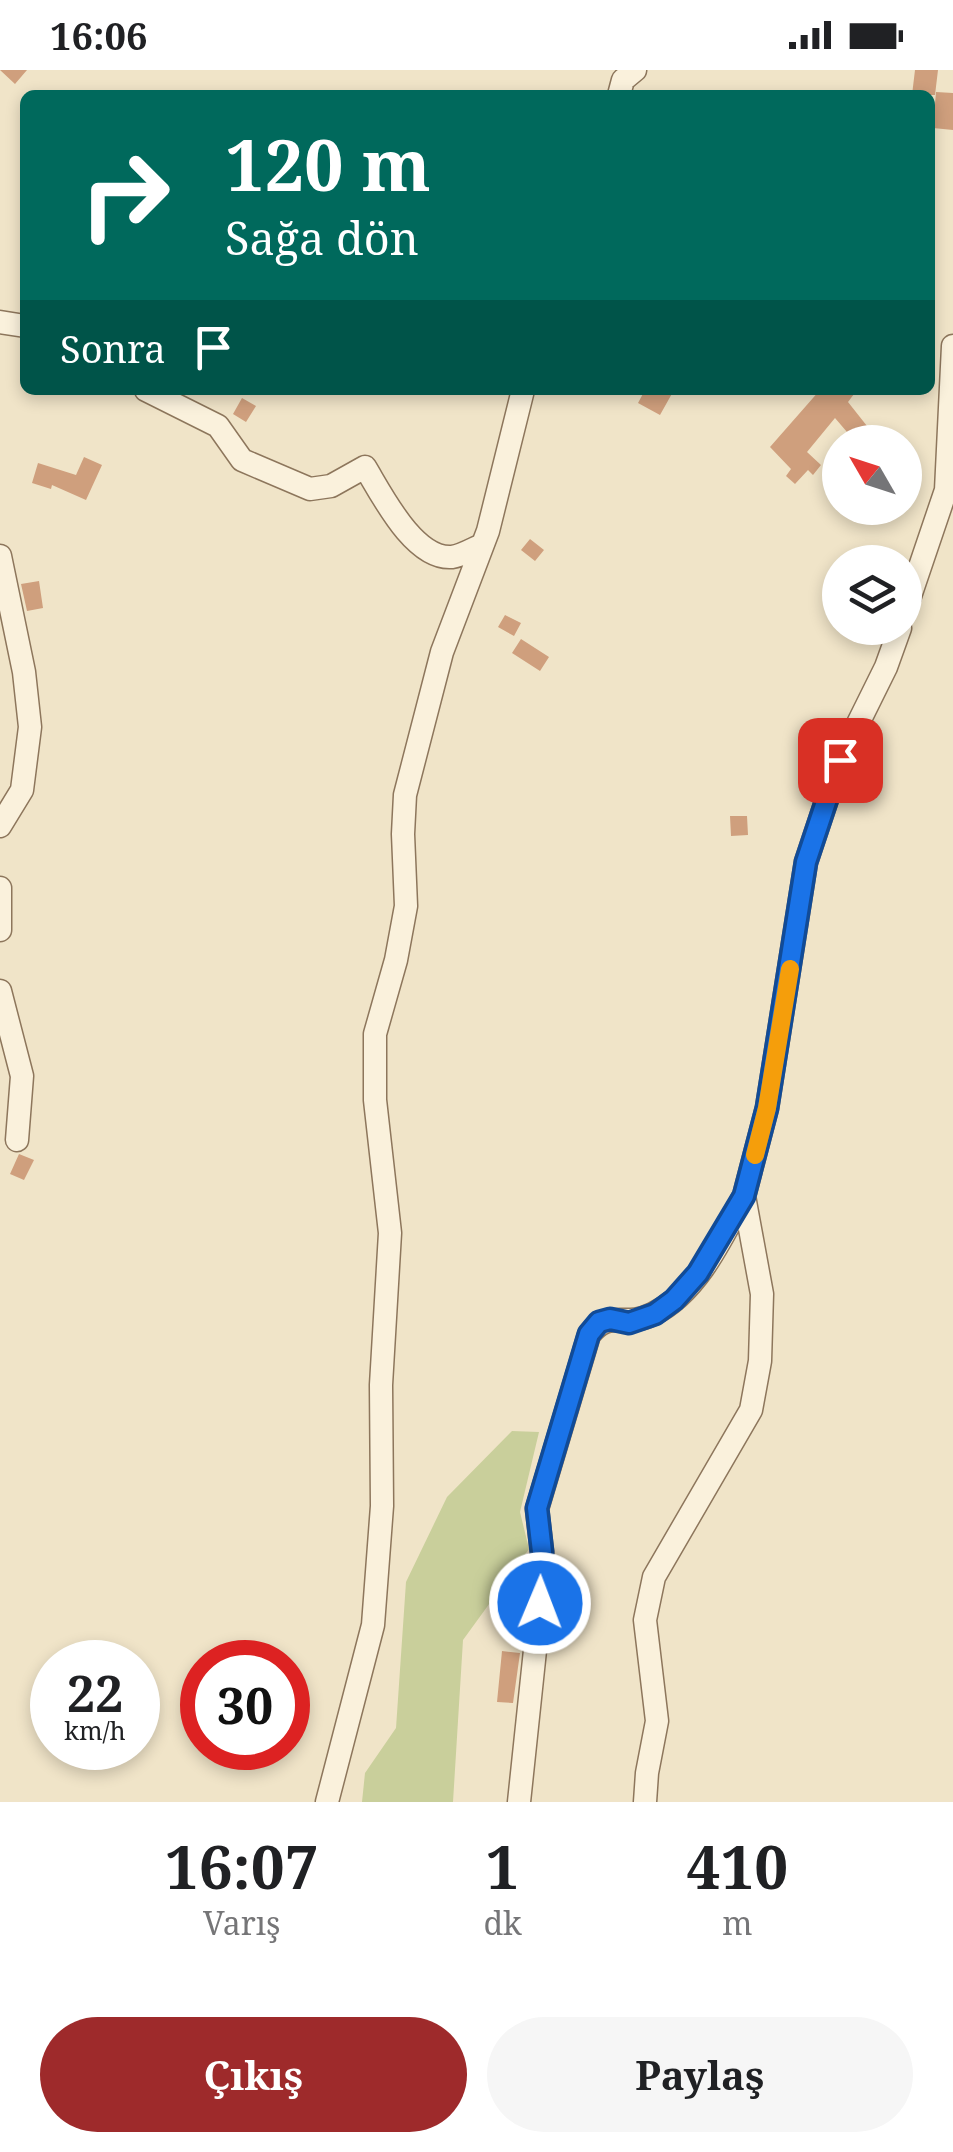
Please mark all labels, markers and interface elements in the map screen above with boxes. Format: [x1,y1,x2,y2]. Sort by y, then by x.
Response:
text: 16:06 [50,9,147,61]
text: 120 m [225,116,431,212]
icon: right [60,130,190,260]
text: Sağa dön [225,207,419,268]
icon: arrive [186,320,241,375]
text: Sonra [60,322,166,374]
north arrow [822,425,922,525]
map controls [822,425,922,645]
button: layers [822,545,922,645]
pin [798,718,883,803]
icon: arrive [813,733,868,788]
position arrow [488,1551,592,1655]
speed limit sign: 30 [180,1640,310,1770]
text: 22 [67,1659,123,1727]
text: km/h [64,1713,126,1747]
text: 16:07 [165,1825,319,1907]
text: 1 [486,1825,520,1907]
text: 410 [687,1825,788,1907]
text: Varış [203,1901,280,1944]
text: dk [483,1901,522,1944]
text: m [722,1901,752,1944]
button: Çıkış [40,2017,467,2132]
button: Paylaş [487,2017,913,2132]

